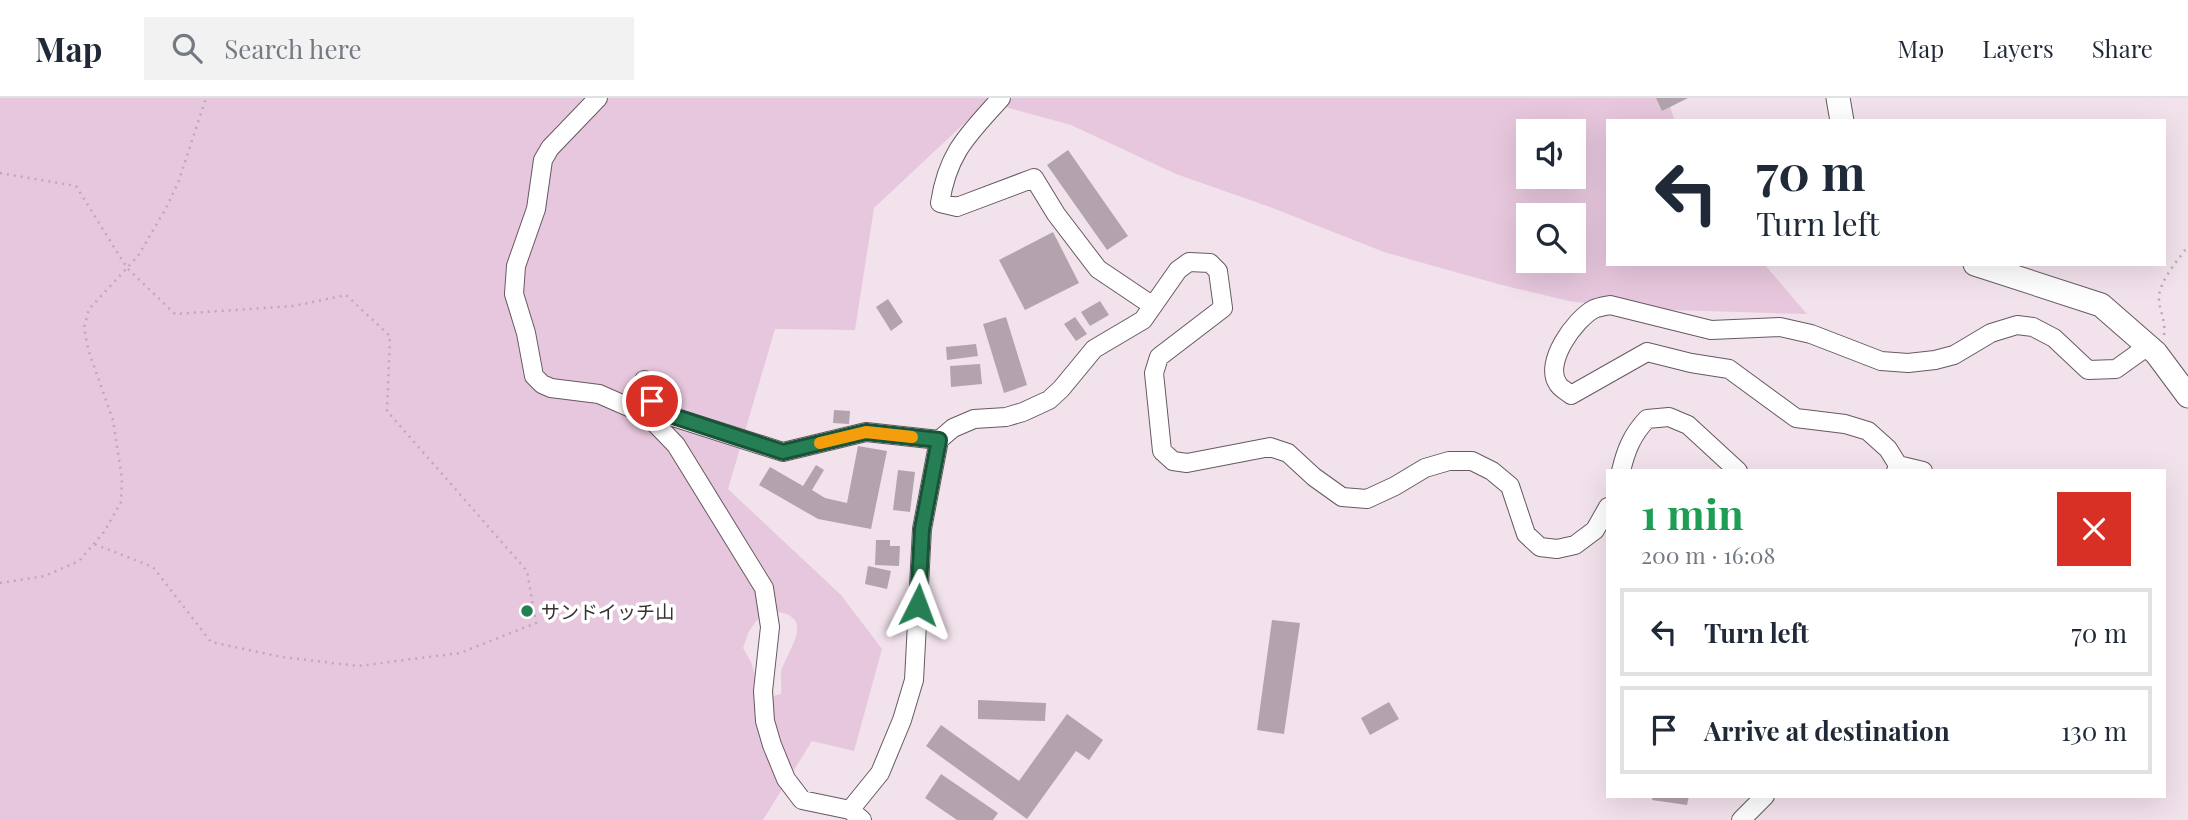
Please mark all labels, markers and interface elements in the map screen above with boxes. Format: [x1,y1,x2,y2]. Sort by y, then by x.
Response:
search box [144,17,634,80]
text: Map [35,26,102,70]
icon: search [168,29,206,67]
text: Search here [224,31,362,66]
text: Map [1898,32,1944,64]
text: Layers [1982,32,2054,64]
text: Share [2092,32,2153,64]
map controls [1516,119,1586,273]
button: sound [1516,119,1586,189]
text: 70 m [1756,138,1866,203]
icon: left [1641,147,1732,238]
text: Turn left [1756,201,1880,244]
button: search [1516,203,1586,273]
pin [622,371,682,431]
icon: arrive [633,382,671,420]
text: 1 min [1641,485,1744,541]
button: close [2057,492,2131,566]
text: 200 m · 16:08 [1641,539,1776,570]
position arrow [881,568,955,642]
place label: サンドイッチ山 [541,598,674,624]
marker: サンドイッチ山 [519,603,535,619]
icon: left [1645,613,1683,651]
text: Turn left [1704,615,1809,650]
text: 70 m [2071,615,2127,650]
icon: arrive [1645,711,1683,749]
text: Arrive at destination [1704,713,1950,748]
text: 130 m [2061,713,2127,748]

